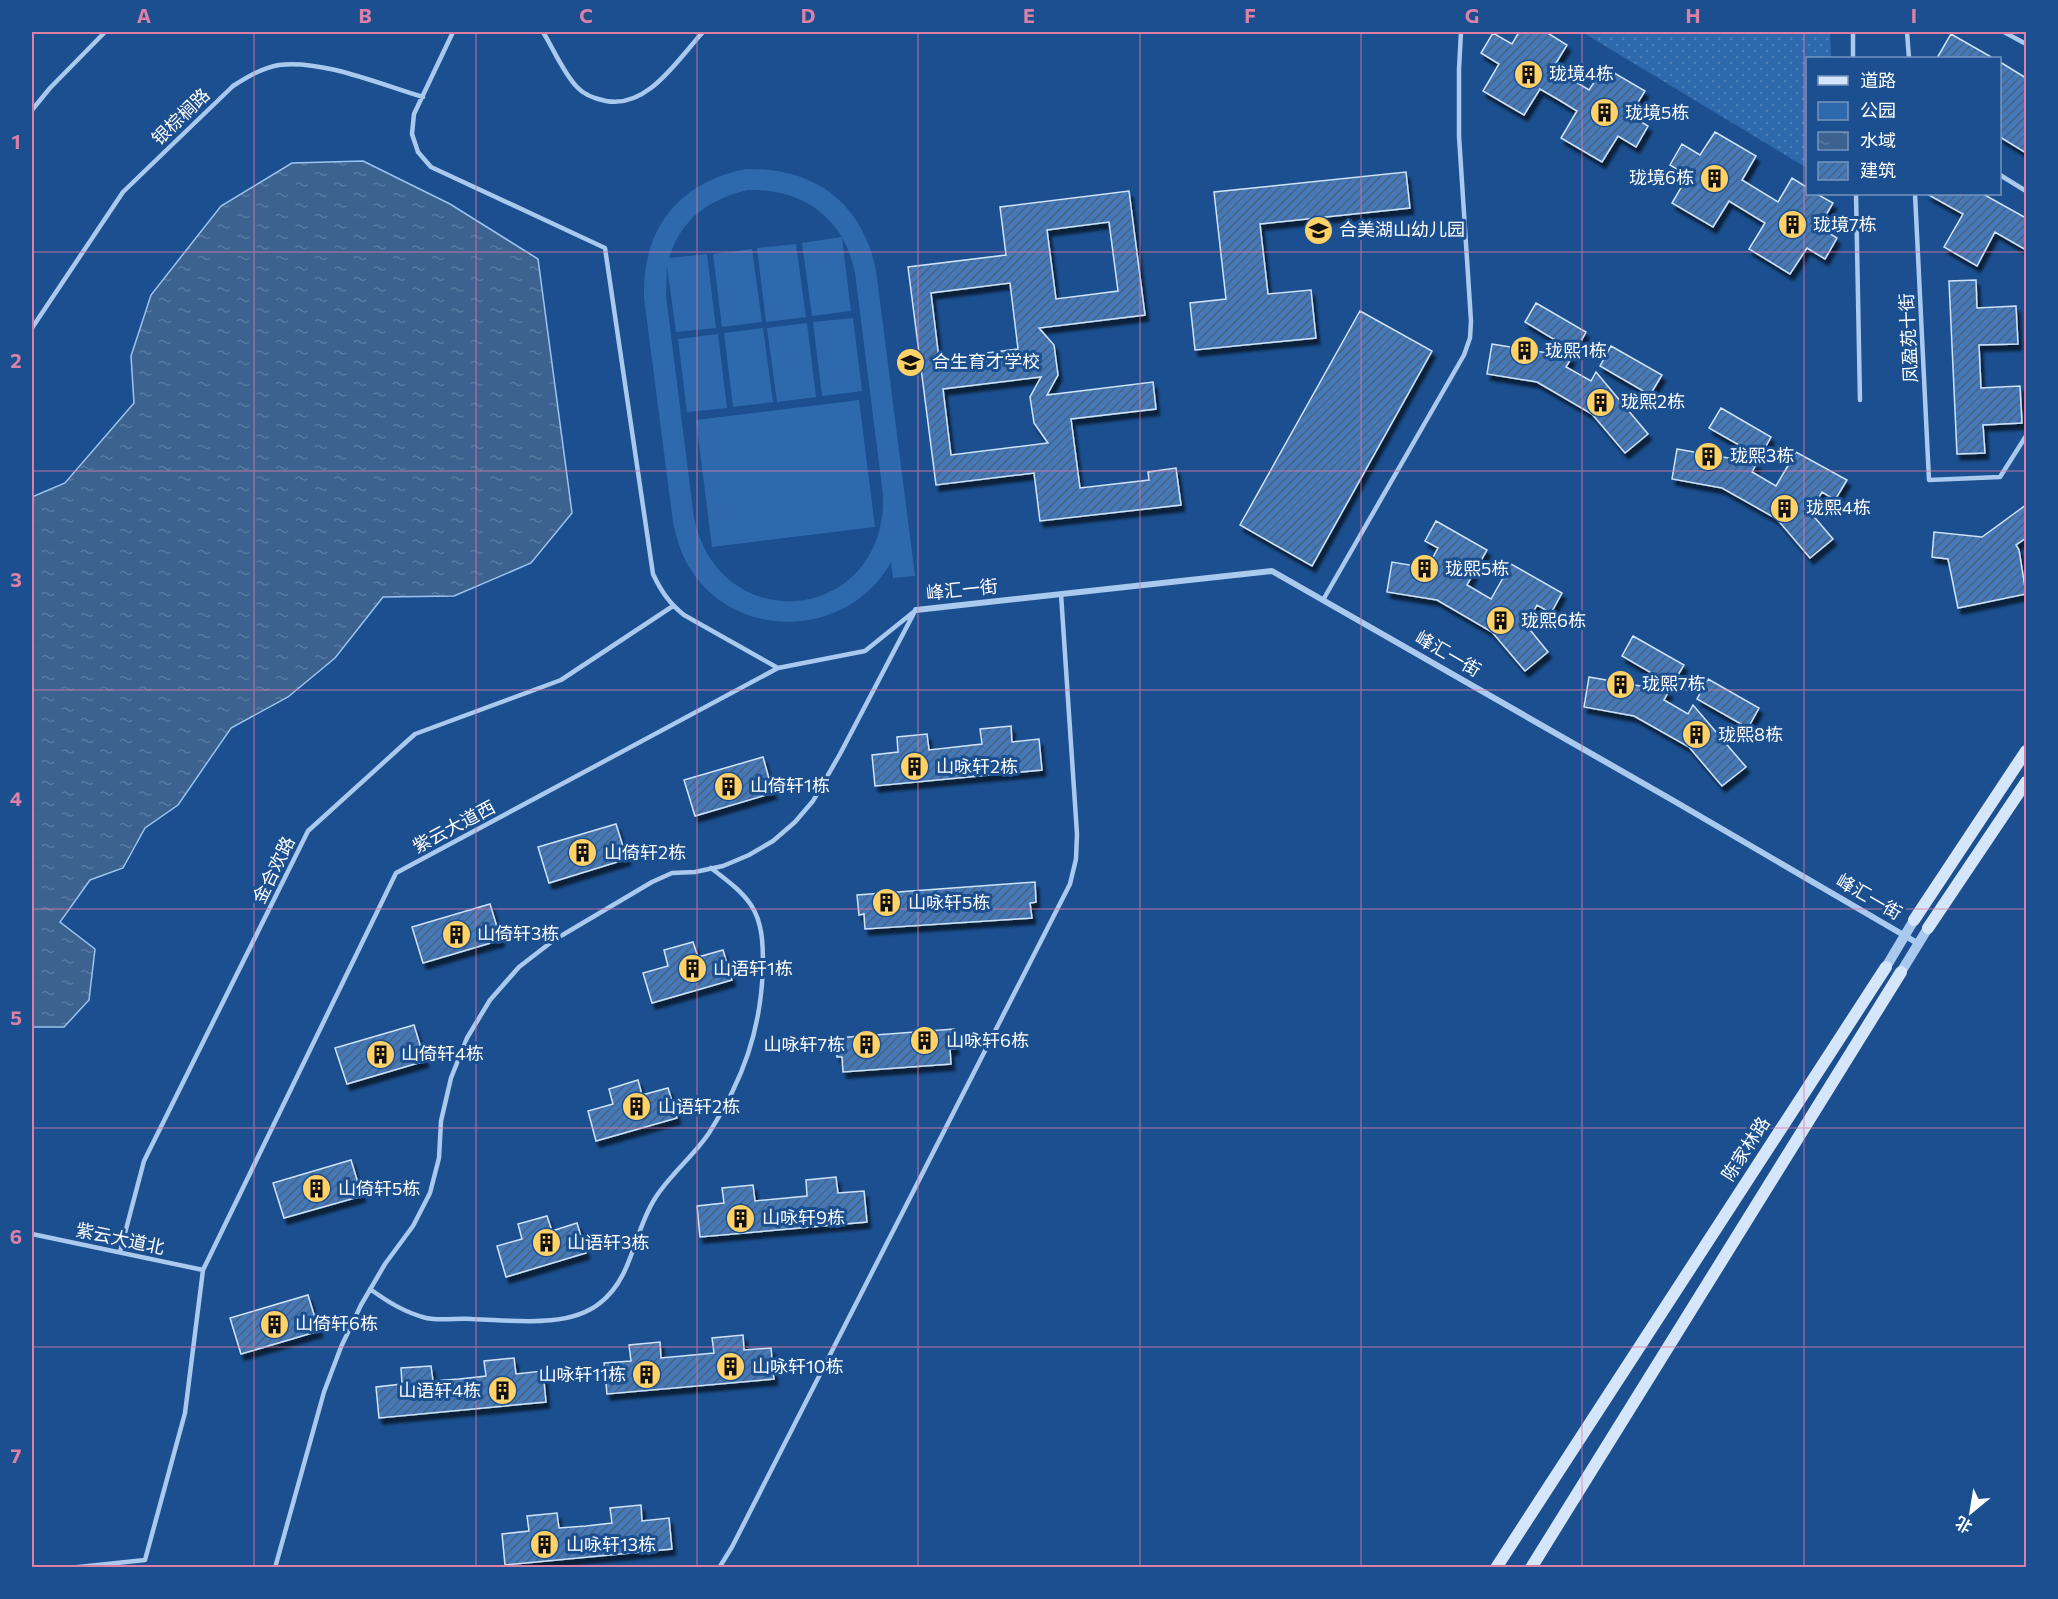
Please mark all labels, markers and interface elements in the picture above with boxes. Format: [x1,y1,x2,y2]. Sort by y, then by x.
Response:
text: A [137,3,151,27]
text: B [358,3,372,27]
text: C [579,3,593,27]
text: D [801,3,815,27]
text: E [1023,3,1035,27]
text: F [1244,3,1256,27]
text: G [1465,3,1479,27]
text: H [1686,3,1701,27]
text: I [1911,3,1917,27]
legend [1806,57,2001,195]
building icon: 珑境4栋 [1512,58,1544,90]
place label: 珑境4栋 [1549,62,1614,84]
text: 道路 [1860,69,1896,91]
street label: 银棕榈路 [147,83,214,149]
building icon: 珑境5栋 [1588,97,1620,129]
text: 公园 [1860,99,1896,121]
place label: 珑境5栋 [1625,101,1689,123]
text: 1 [11,129,21,153]
text: 水域 [1860,129,1896,151]
text: 建筑 [1860,159,1896,181]
building icon: 珑境6栋 [1699,162,1731,194]
place label: 珑境6栋 [1629,166,1694,188]
building icon: 珑境7栋 [1776,209,1808,241]
place label: 珑境7栋 [1813,213,1877,235]
school or university icon: 合美湖山幼儿园 [1302,214,1334,246]
place label: 合美湖山幼儿园 [1339,218,1465,240]
street label: 凤盈苑十街 [1895,293,1921,384]
building icon: 珑熙1栋 [1508,335,1540,367]
place label: 珑熙1栋 [1545,339,1607,361]
school or university icon: 合生育才学校 [895,346,927,378]
text: 2 [10,348,22,372]
place label: 合生育才学校 [932,350,1040,372]
building icon: 珑熙2栋 [1584,386,1616,418]
place label: 珑熙2栋 [1621,390,1685,412]
building icon: 珑熙3栋 [1693,440,1725,472]
place label: 珑熙3栋 [1730,444,1794,466]
building icon: 珑熙4栋 [1769,492,1801,524]
place label: 珑熙4栋 [1806,496,1871,518]
building icon: 珑熙5栋 [1408,553,1440,585]
place label: 珑熙5栋 [1445,557,1509,579]
text: 3 [10,567,22,591]
street label: 峰汇一街 [925,574,999,604]
building icon: 珑熙6栋 [1484,605,1516,637]
place label: 珑熙6栋 [1521,609,1586,631]
street label: 峰汇一街 [1412,626,1485,681]
building icon: 珑熙7栋 [1605,668,1637,700]
place label: 珑熙7栋 [1642,672,1706,694]
building icon: 珑熙8栋 [1681,719,1713,751]
place label: 珑熙8栋 [1718,723,1783,745]
building icon: 山咏轩2栋 [899,751,931,783]
place label: 山咏轩2栋 [936,755,1018,777]
building icon: 山倚轩1栋 [713,770,745,802]
place label: 山倚轩1栋 [750,774,830,796]
text: 4 [10,786,22,810]
street label: 紫云大道西 [409,795,498,857]
street label: 金合欢路 [247,832,299,907]
building icon: 山倚轩2栋 [567,837,599,869]
place label: 山倚轩2栋 [604,841,686,863]
street label: 峰汇一街 [1833,869,1906,924]
building icon: 山咏轩5栋 [871,887,903,919]
place label: 山咏轩5栋 [908,891,990,913]
building icon: 山倚轩3栋 [440,918,472,950]
place label: 山倚轩3栋 [477,922,559,944]
building icon: 山语轩1栋 [676,953,708,985]
place label: 山语轩1栋 [713,957,793,979]
text: 5 [10,1005,22,1029]
building icon: 山咏轩6栋 [909,1025,941,1057]
building icon: 山咏轩7栋 [850,1029,882,1061]
place label: 山咏轩6栋 [946,1029,1029,1051]
place label: 山咏轩7栋 [763,1033,845,1055]
building icon: 山倚轩4栋 [364,1038,396,1070]
place label: 山倚轩4栋 [401,1042,484,1064]
building icon: 山语轩2栋 [621,1091,653,1123]
place label: 山语轩2栋 [658,1095,740,1117]
street label: 陈家林路 [1716,1112,1774,1185]
building icon: 山倚轩5栋 [301,1173,333,1205]
place label: 山倚轩5栋 [338,1177,420,1199]
building icon: 山咏轩9栋 [725,1202,757,1234]
place label: 山咏轩9栋 [762,1206,845,1228]
street label: 紫云大道北 [74,1218,167,1258]
text: 6 [10,1224,22,1248]
building icon: 山语轩3栋 [530,1227,562,1259]
place label: 山语轩3栋 [567,1231,649,1253]
building icon: 山倚轩6栋 [258,1308,290,1340]
place label: 山倚轩6栋 [295,1312,378,1334]
building icon: 山咏轩10栋 [715,1351,747,1383]
place label: 山咏轩10栋 [752,1355,843,1377]
building icon: 山咏轩11栋 [631,1359,663,1391]
place label: 山咏轩11栋 [539,1363,626,1385]
building icon: 山语轩4栋 [486,1375,518,1407]
place label: 山语轩4栋 [398,1379,481,1401]
text: 7 [11,1443,22,1467]
north arrow [1941,1482,2001,1542]
text: 北 [1952,1513,1975,1538]
building icon: 山咏轩13栋 [529,1529,561,1561]
place label: 山咏轩13栋 [566,1533,656,1555]

